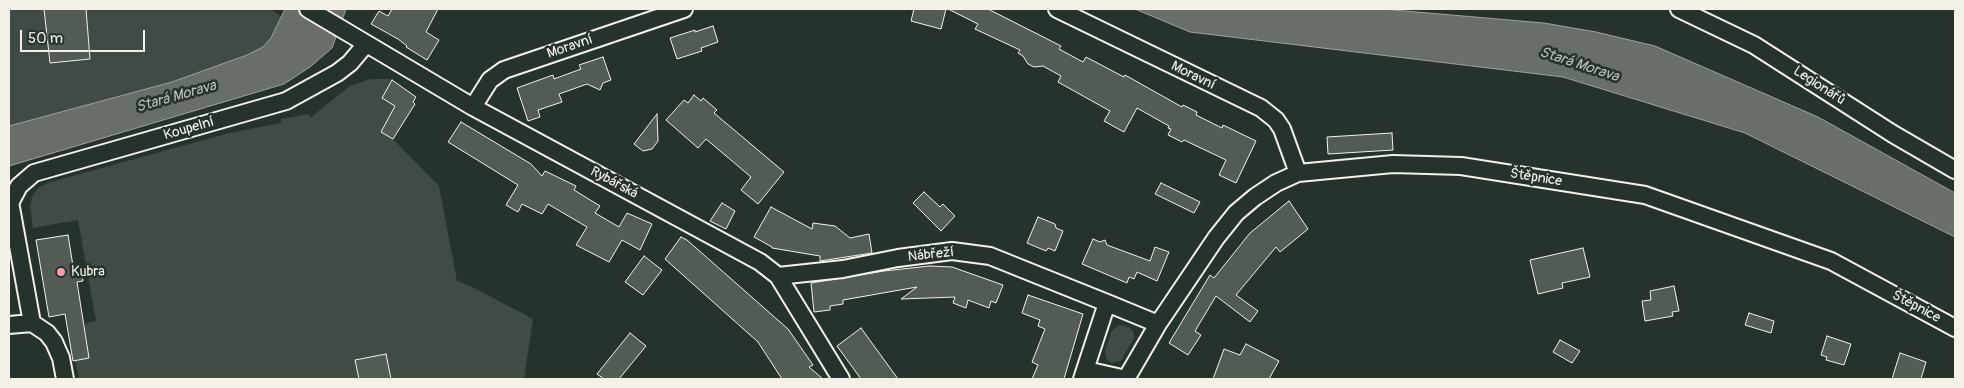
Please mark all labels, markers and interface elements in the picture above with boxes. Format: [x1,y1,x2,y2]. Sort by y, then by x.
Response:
scale bar [22,20,148,52]
text: 50 m [28,29,63,48]
street label: Moravní [545,31,595,63]
water label: Stará Morava [1537,44,1621,86]
street label: Moravní [1168,58,1218,94]
street label: Legionářů [1790,63,1848,109]
water label: Stará Morava [134,77,218,117]
street label: Koupelní [162,114,216,144]
street label: Rybářská [587,163,641,203]
street label: Štěpnice [1509,166,1563,190]
street label: Nábřeží [907,244,955,266]
place label: Kubra [71,264,105,280]
marker: Kubra [55,266,67,278]
street label: Štěpnice [1889,287,1943,327]

